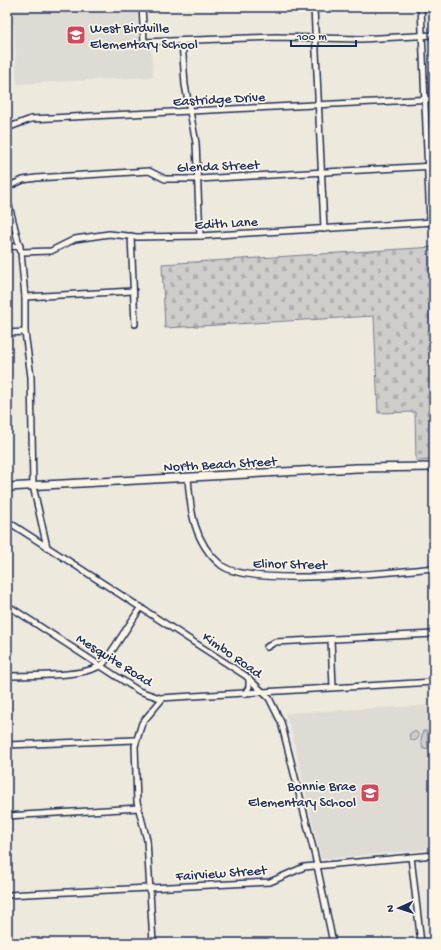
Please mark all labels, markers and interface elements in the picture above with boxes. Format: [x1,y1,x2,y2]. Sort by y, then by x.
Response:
place label: West Birdville Elementary School [90,21,198,54]
scale bar [291,22,356,48]
school or university icon: West Birdville Elementary School [65,24,87,46]
text: 100 m [296,31,327,45]
street label: Eastridge Drive [172,90,267,111]
street label: Glenda Street [177,158,261,177]
street label: Edith Lane [194,214,259,235]
street label: North Beach Street [163,454,278,477]
street label: Elinor Street [253,556,329,575]
street label: Kimbo Road [198,629,266,684]
street label: Mesquite Road [72,631,157,692]
place label: Bonnie Brae Elementary School [248,779,357,812]
school or university icon: Bonnie Brae Elementary School [359,782,381,804]
street label: Fairview Street [174,863,268,886]
north arrow [379,888,419,928]
text: N [385,905,397,912]

